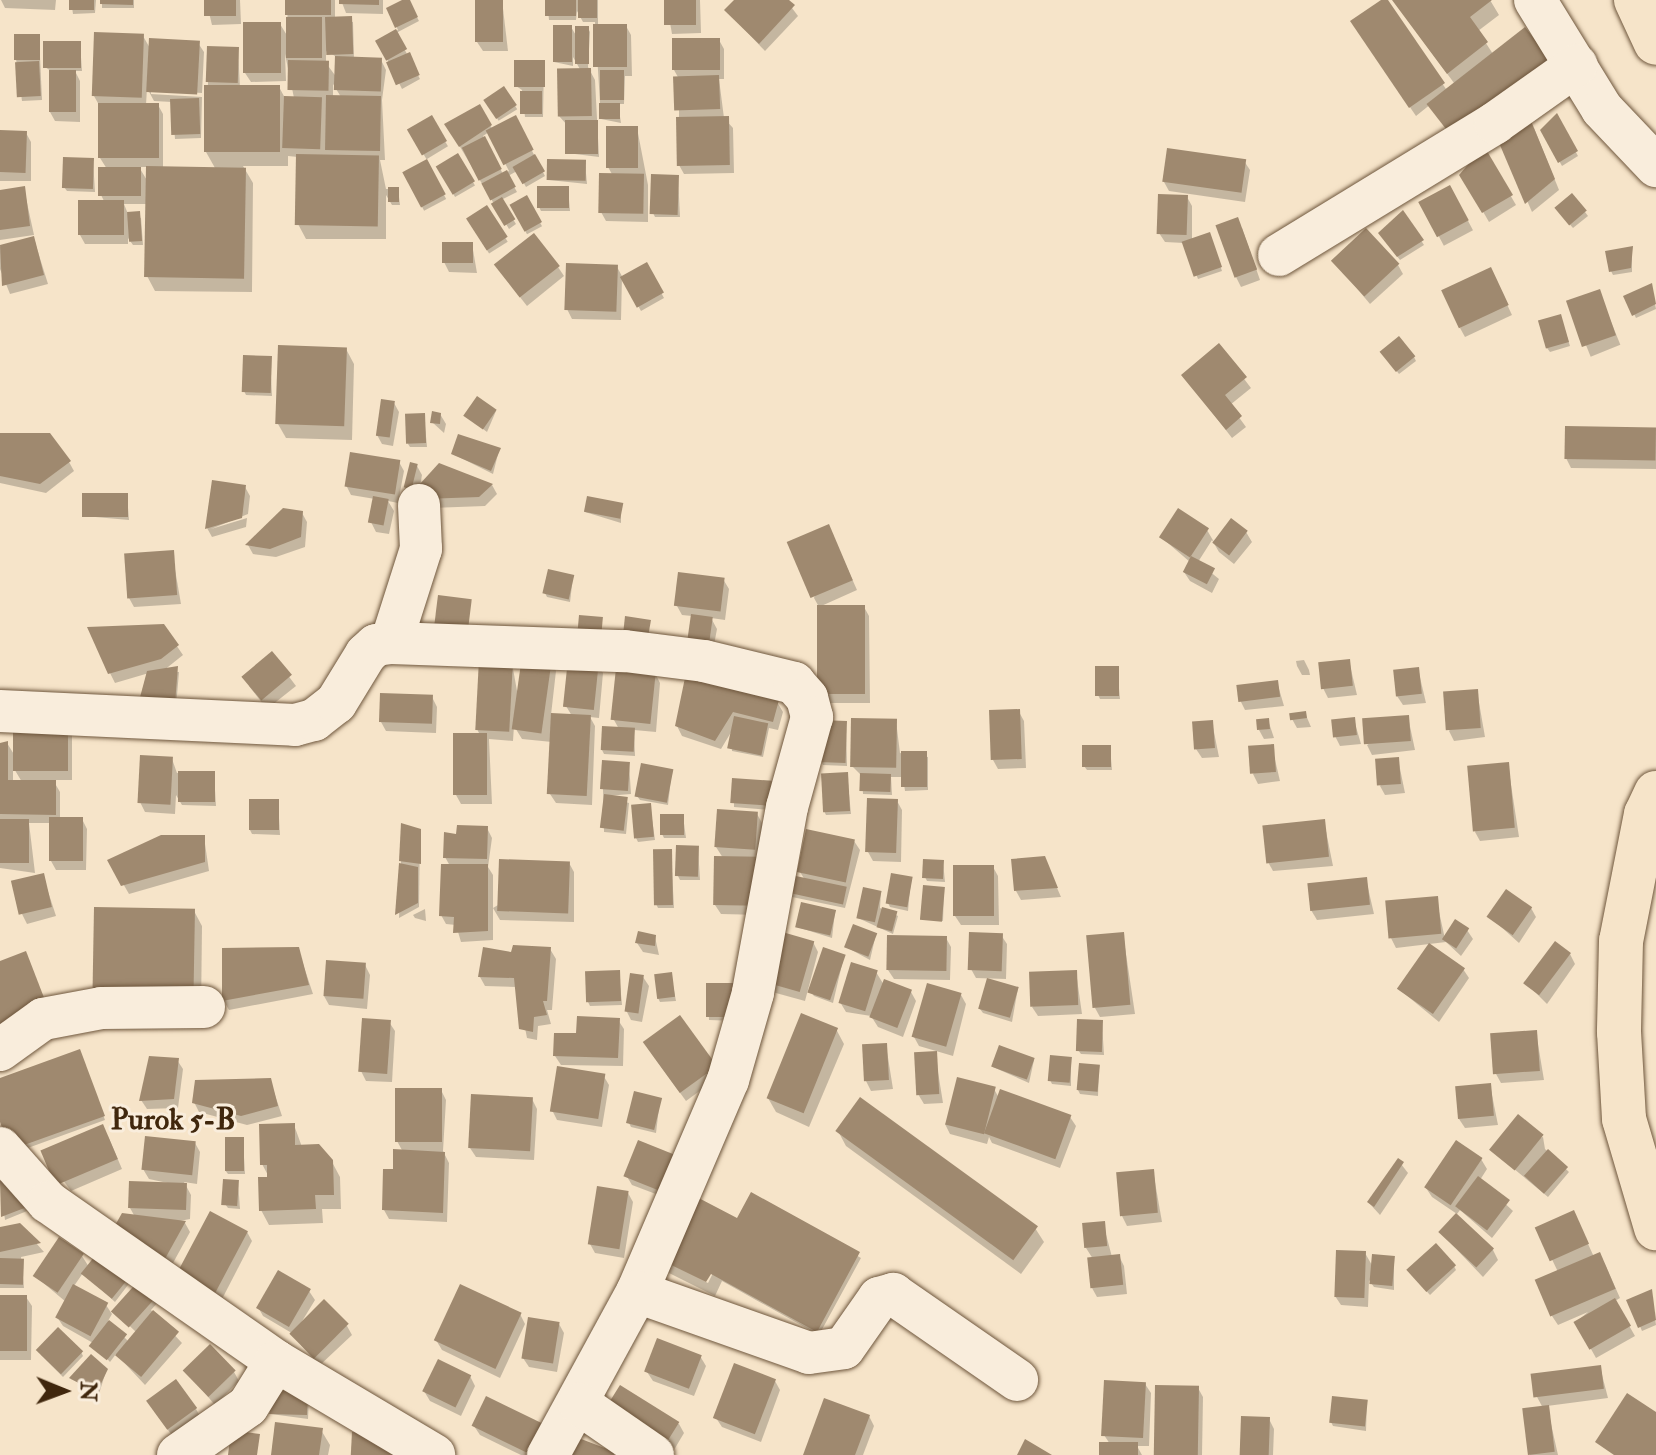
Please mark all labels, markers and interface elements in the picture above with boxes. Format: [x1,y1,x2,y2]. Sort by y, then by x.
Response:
district label: Purok 5-B [111,1102,235,1138]
north arrow [24,1351,104,1431]
text: N [74,1381,102,1402]

